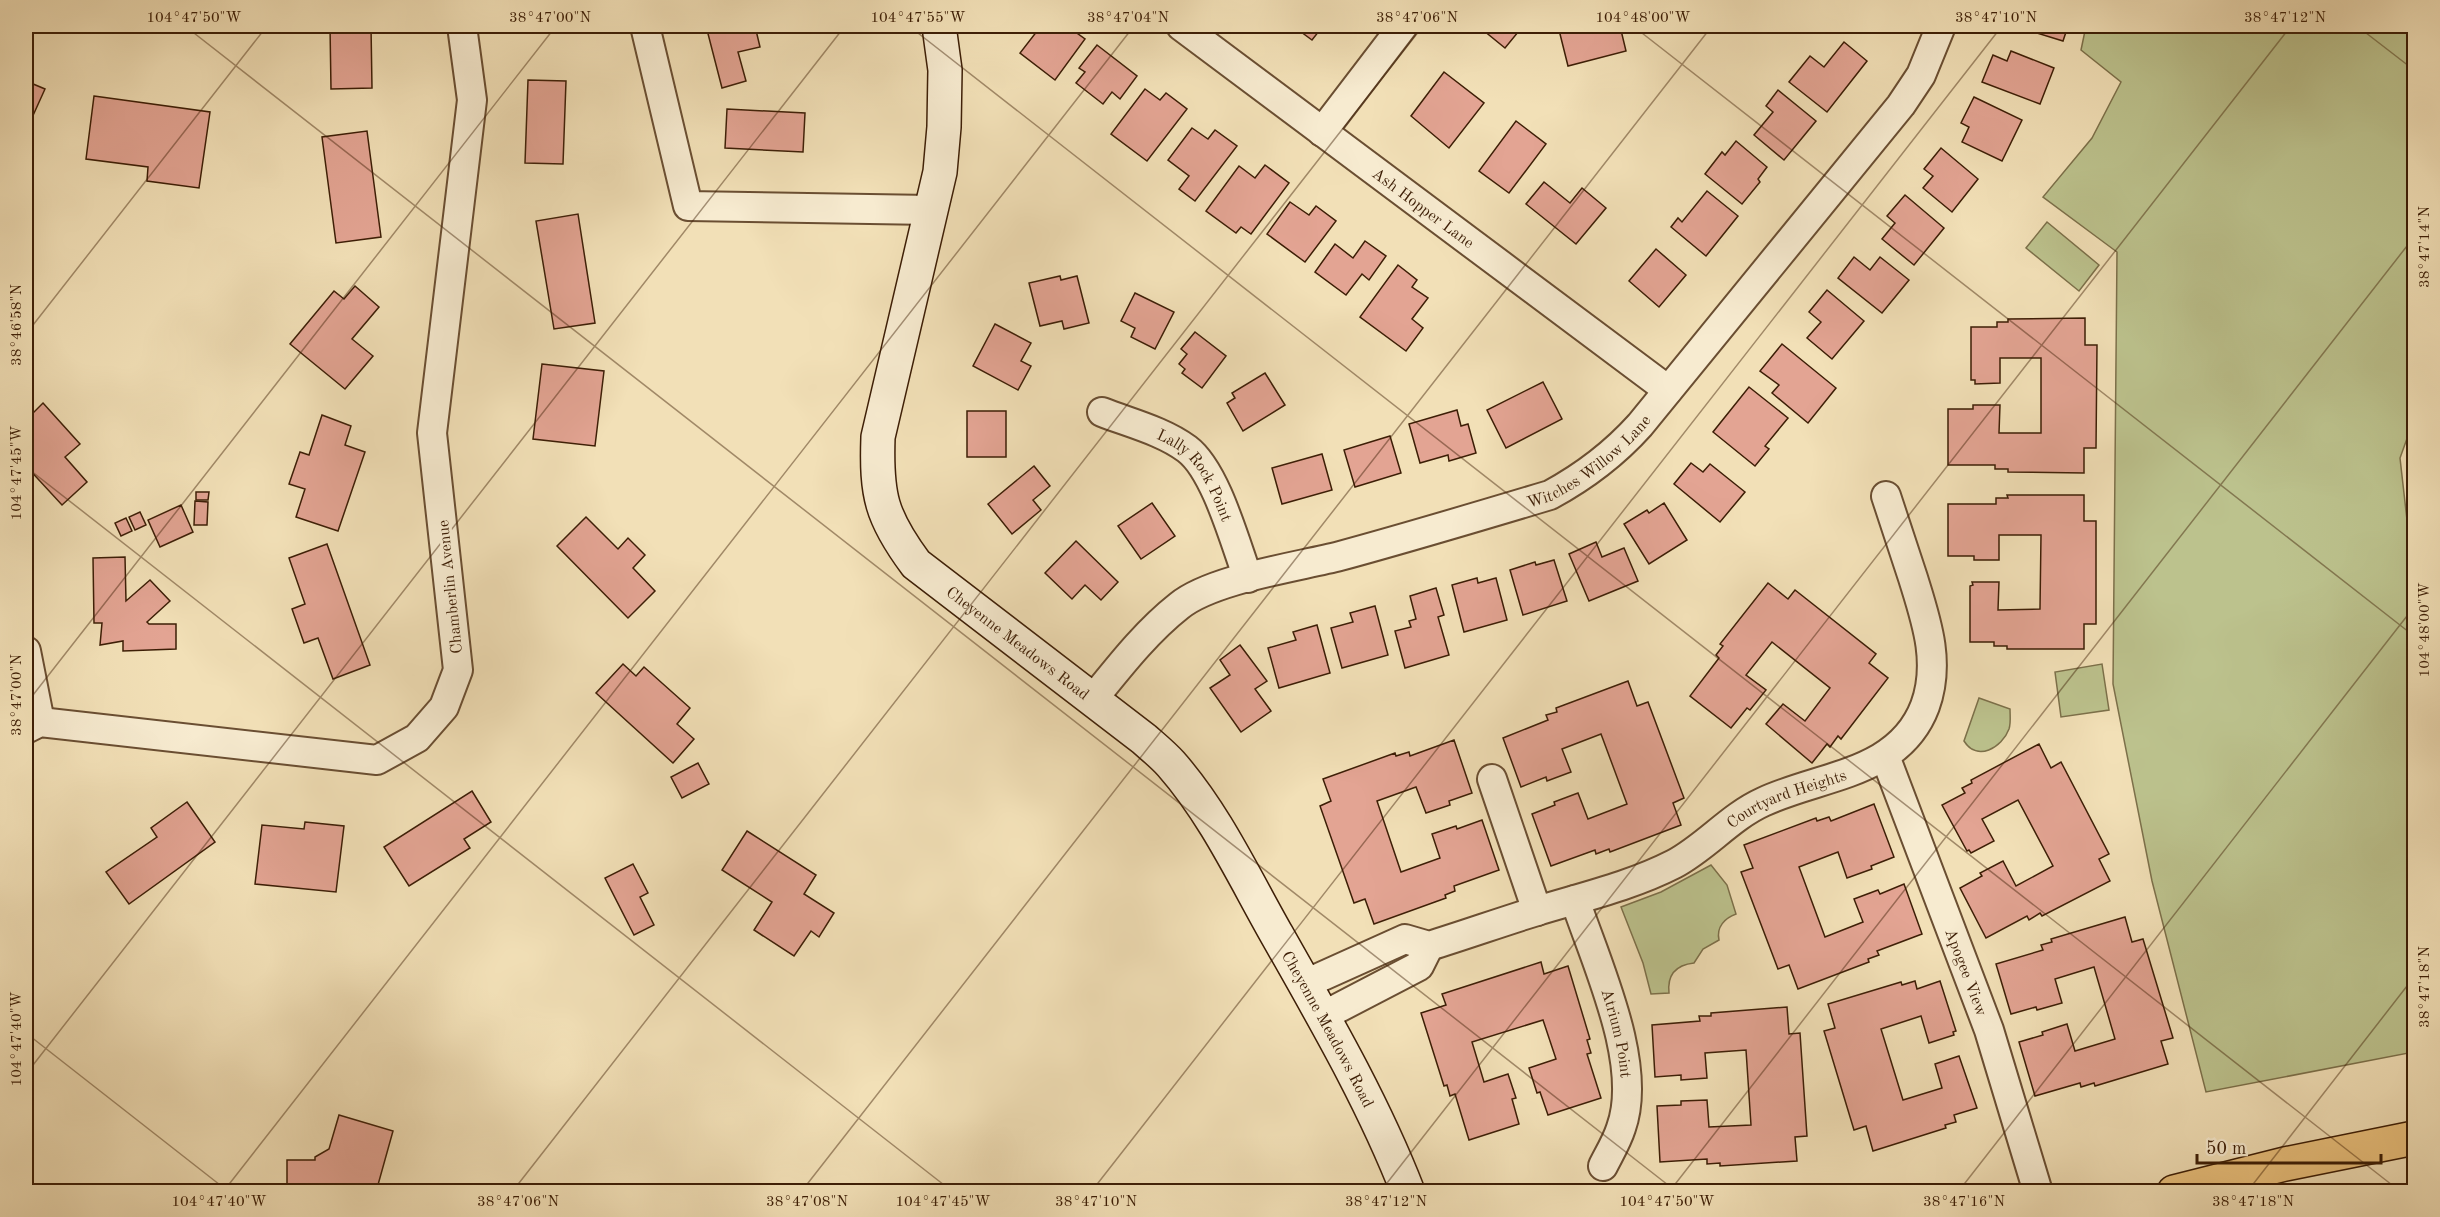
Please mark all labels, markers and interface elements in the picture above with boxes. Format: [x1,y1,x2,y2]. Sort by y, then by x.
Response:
text: 104°47'50"W [146,11,242,26]
text: 38°47'00"N [509,11,591,26]
text: 104°47'55"W [870,11,966,26]
text: 38°47'04"N [1087,11,1169,26]
text: 38°47'06"N [1376,11,1458,26]
text: 104°48'00"W [1595,11,1691,26]
text: 38°47'10"N [1955,11,2037,26]
text: 38°47'12"N [2244,11,2326,26]
street label: Ash Hopper Lane [1369,166,1476,252]
text: 38°47'14"N [2418,206,2433,288]
text: 38°46'58"N [10,284,25,366]
street label: Witches Willow Lane [1525,413,1655,511]
text: 104°47'45"W [10,425,25,521]
street label: Lally Rock Point [1154,427,1234,524]
street label: Chamberlin Avenue [436,519,466,655]
text: 104°48'00"W [2418,582,2433,678]
street label: Cheyenne Meadows Road [943,584,1091,704]
text: 38°47'00"N [10,654,25,736]
street label: Courtyard Heights [1725,768,1849,832]
street label: Apogee View [1941,927,1989,1019]
text: 38°47'18"N [2418,946,2433,1028]
street label: Cheyenne Meadows Road [1278,949,1375,1111]
street label: Atrium Point [1597,987,1633,1079]
text: 104°47'40"W [10,991,25,1087]
scale bar [2197,1127,2382,1165]
text: 50 m [2206,1140,2246,1158]
text: 104°47'40"W [171,1195,267,1210]
text: 38°47'06"N [477,1195,559,1210]
text: 38°47'08"N [766,1195,848,1210]
text: 104°47'45"W [895,1195,991,1210]
text: 38°47'10"N [1055,1195,1137,1210]
text: 38°47'12"N [1345,1195,1427,1210]
text: 104°47'50"W [1619,1195,1715,1210]
text: 38°47'16"N [1923,1195,2005,1210]
text: 38°47'18"N [2212,1195,2294,1210]

